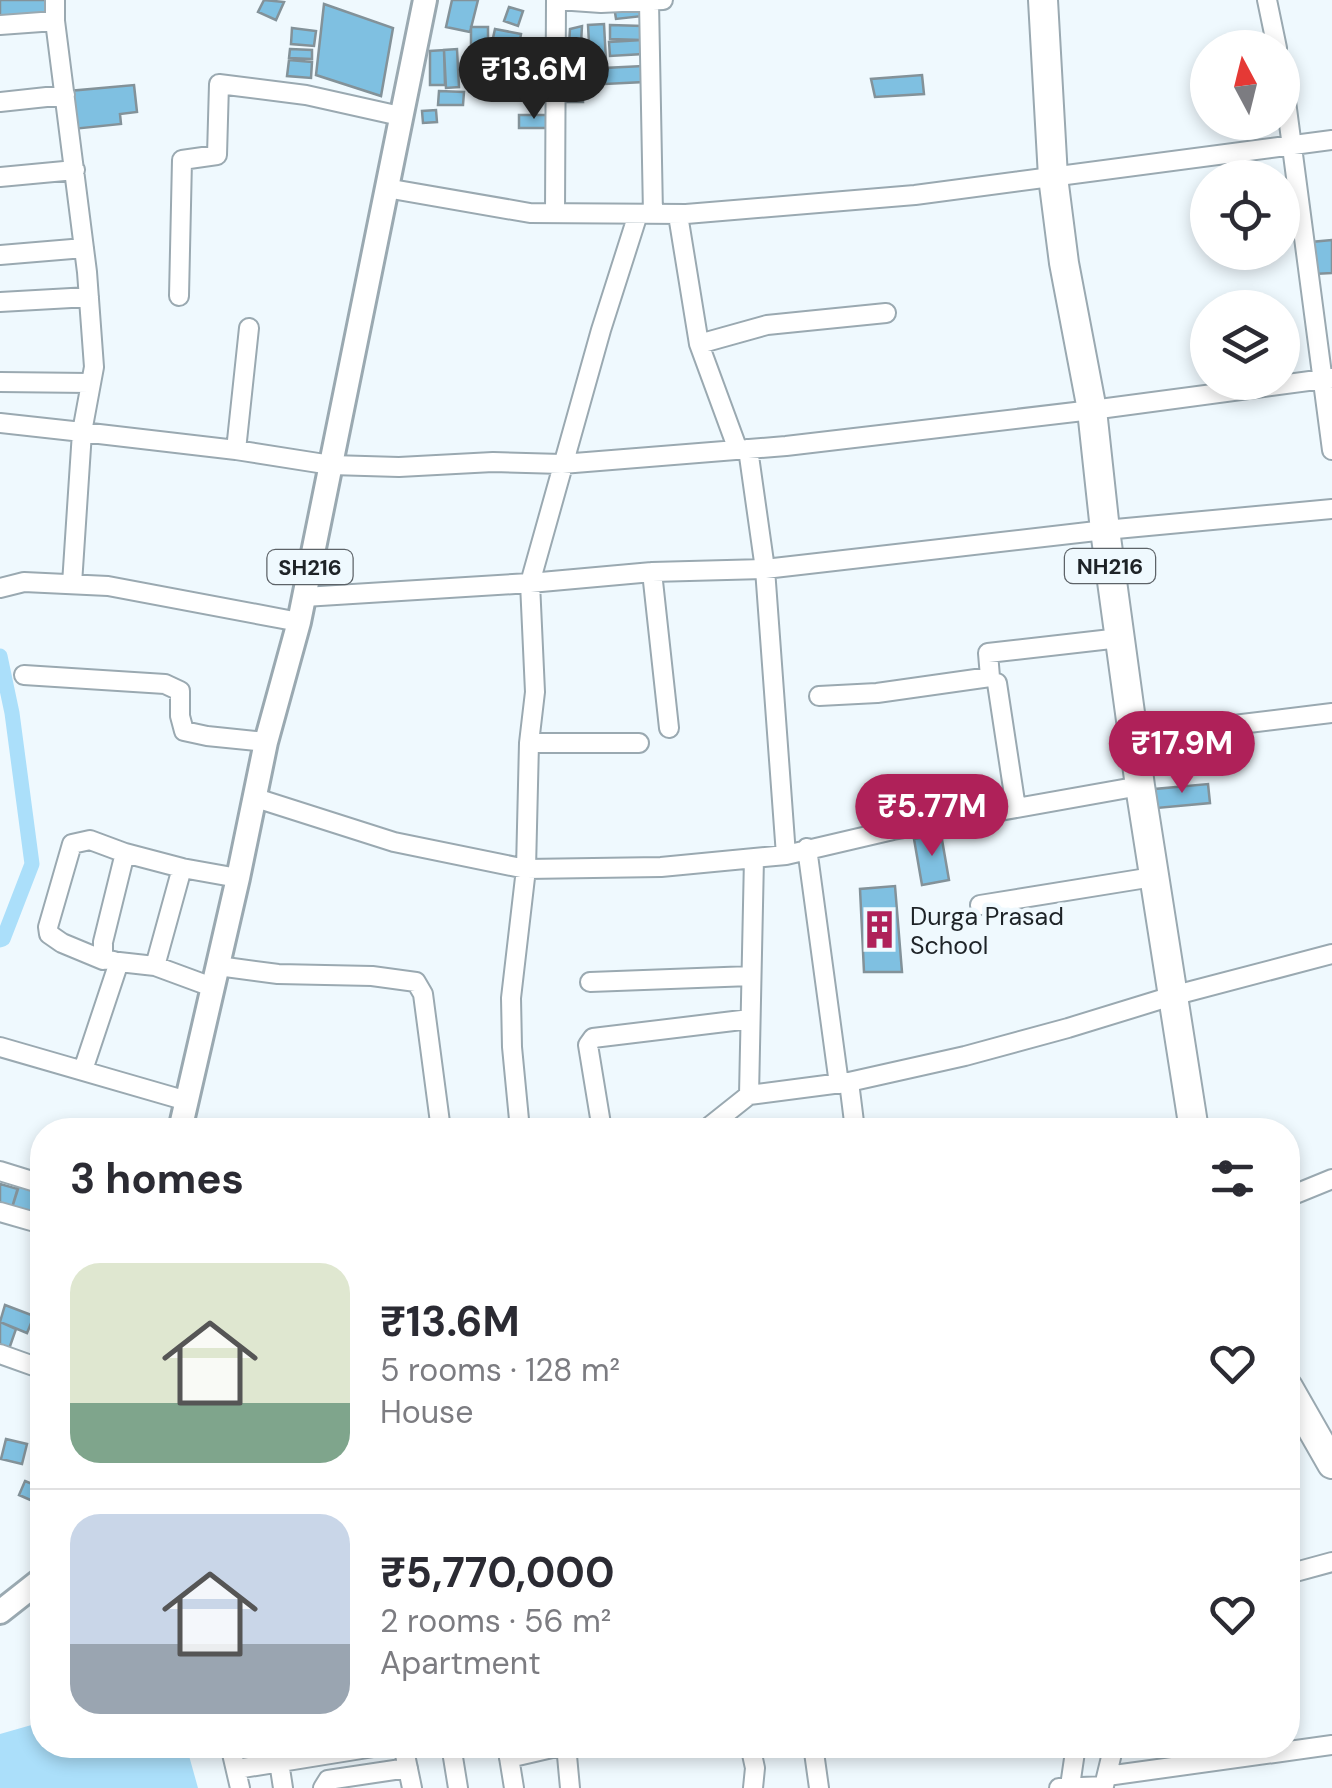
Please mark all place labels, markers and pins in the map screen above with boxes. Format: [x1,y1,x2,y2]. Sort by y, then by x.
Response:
pin: ₹13.6M [453,37,615,122]
pin: ₹17.9M [1101,711,1263,796]
pin: ₹5.77M [851,774,1013,859]
place label: Durga Prasad School [910,900,1064,962]
building icon: Durga Prasad School [859,909,901,951]

